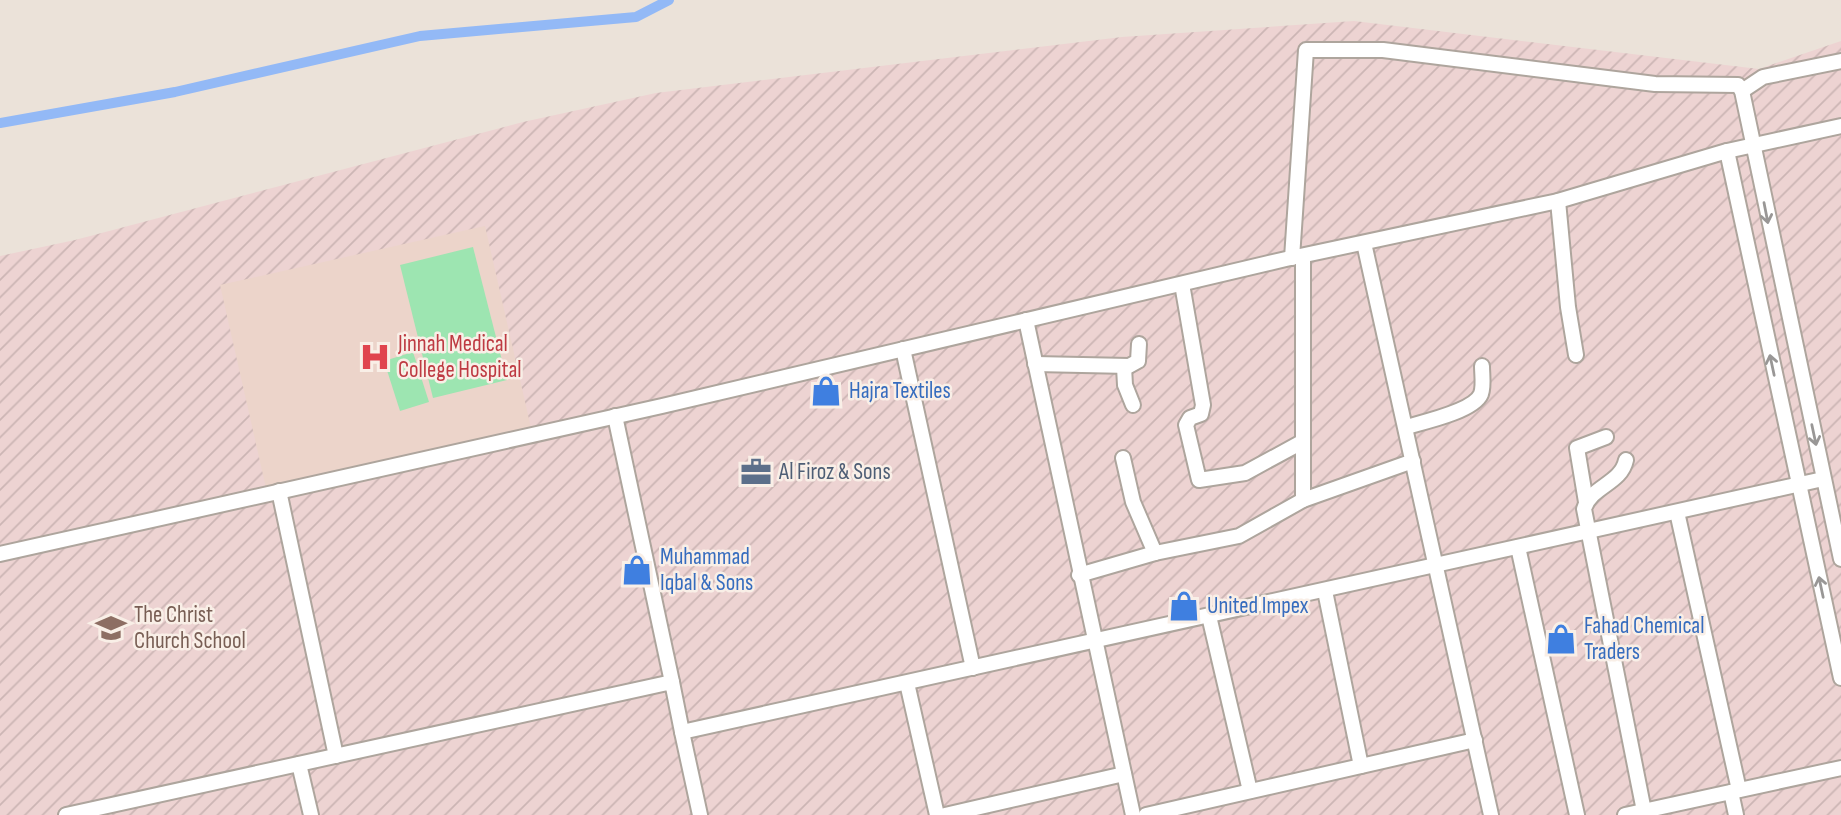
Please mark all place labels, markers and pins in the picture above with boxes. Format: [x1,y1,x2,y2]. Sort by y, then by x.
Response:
place label: Jinnah Medical College Hospital [397,330,522,384]
hospital icon: Jinnah Medical College Hospital [358,340,392,374]
shop icon: Hajra Textiles [809,374,843,408]
place label: Hajra Textiles [849,377,951,405]
office icon: Al Firoz & Sons [739,455,773,489]
place label: Al Firoz & Sons [778,458,891,486]
place label: Muhammad Iqbal & Sons [660,543,753,597]
shop icon: Muhammad Iqbal & Sons [620,553,654,587]
shop icon: United Impex [1167,589,1201,623]
place label: United Impex [1207,592,1309,620]
place label: The Christ Church School [134,601,246,655]
school or university icon: The Christ Church School [94,611,128,645]
place label: Fahad Chemical Traders [1584,612,1704,666]
shop icon: Fahad Chemical Traders [1544,622,1578,656]

